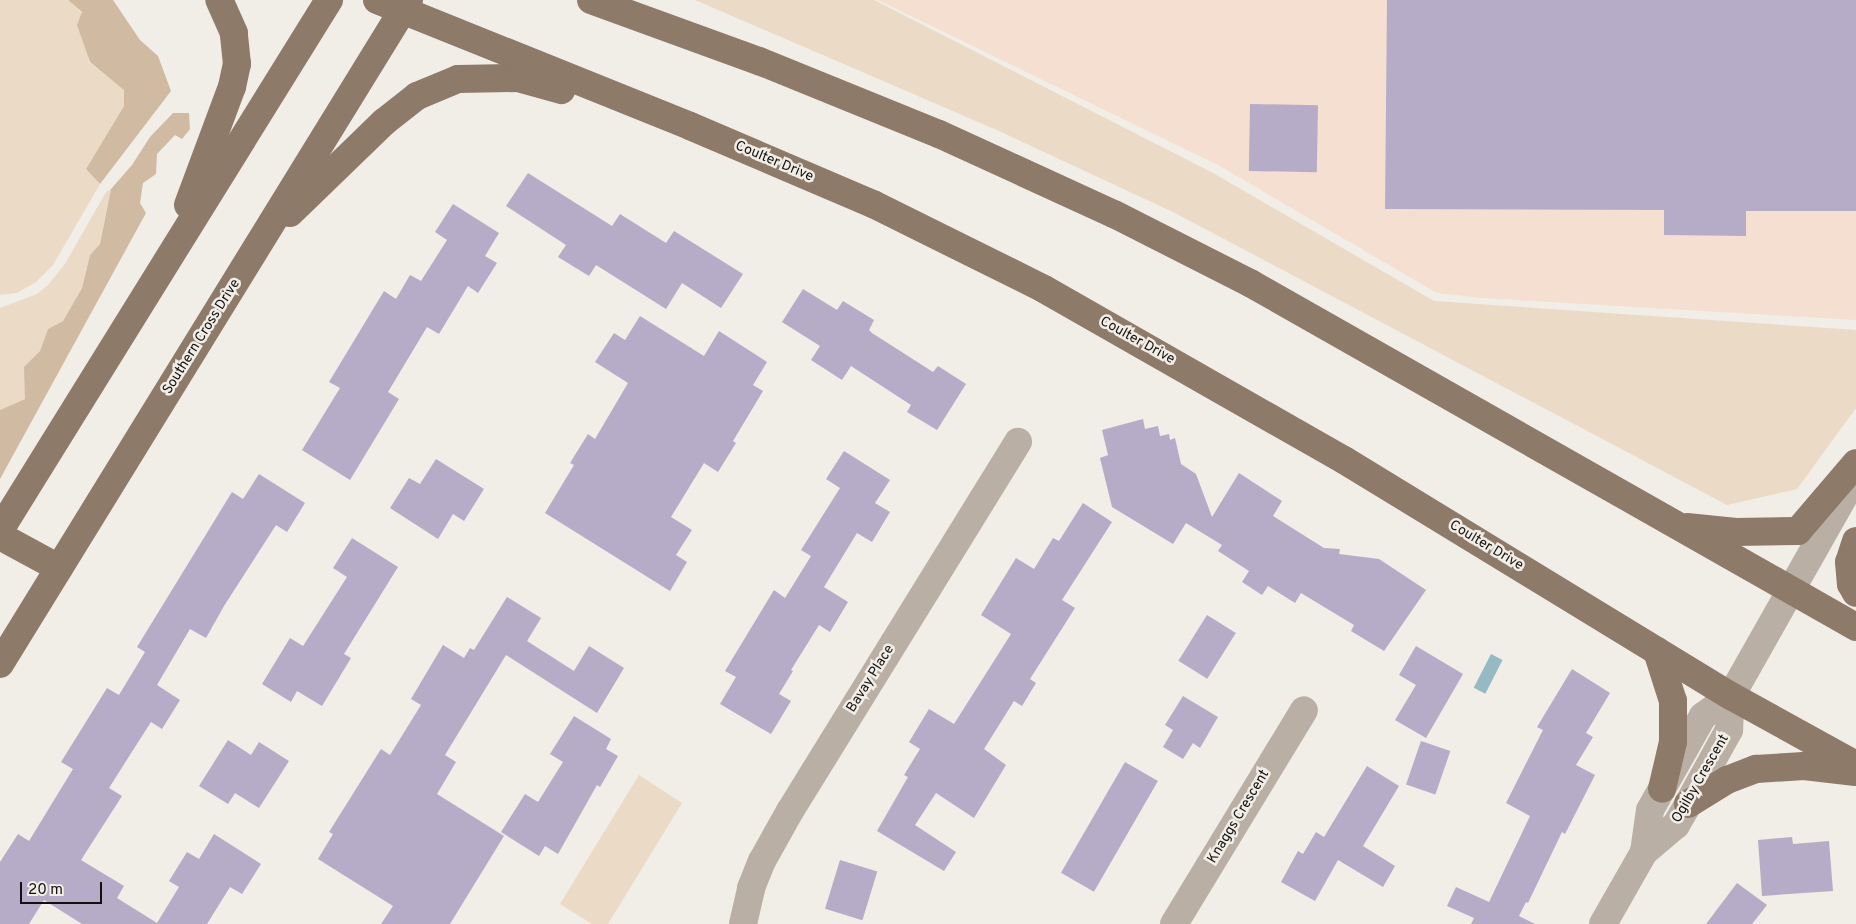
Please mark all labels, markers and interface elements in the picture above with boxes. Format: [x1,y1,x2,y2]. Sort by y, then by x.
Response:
street label: Coulter Drive [732,138,816,186]
street label: Southern Cross Drive [160,276,244,398]
street label: Coulter Drive [1097,313,1177,369]
street label: Coulter Drive [1446,517,1526,575]
street label: Bavay Place [844,642,898,716]
street label: Ogilby Crescent [1669,732,1733,826]
street label: Knaggs Crescent [1204,767,1274,867]
scale bar [22,872,105,904]
text: 20 m [28,881,63,900]

